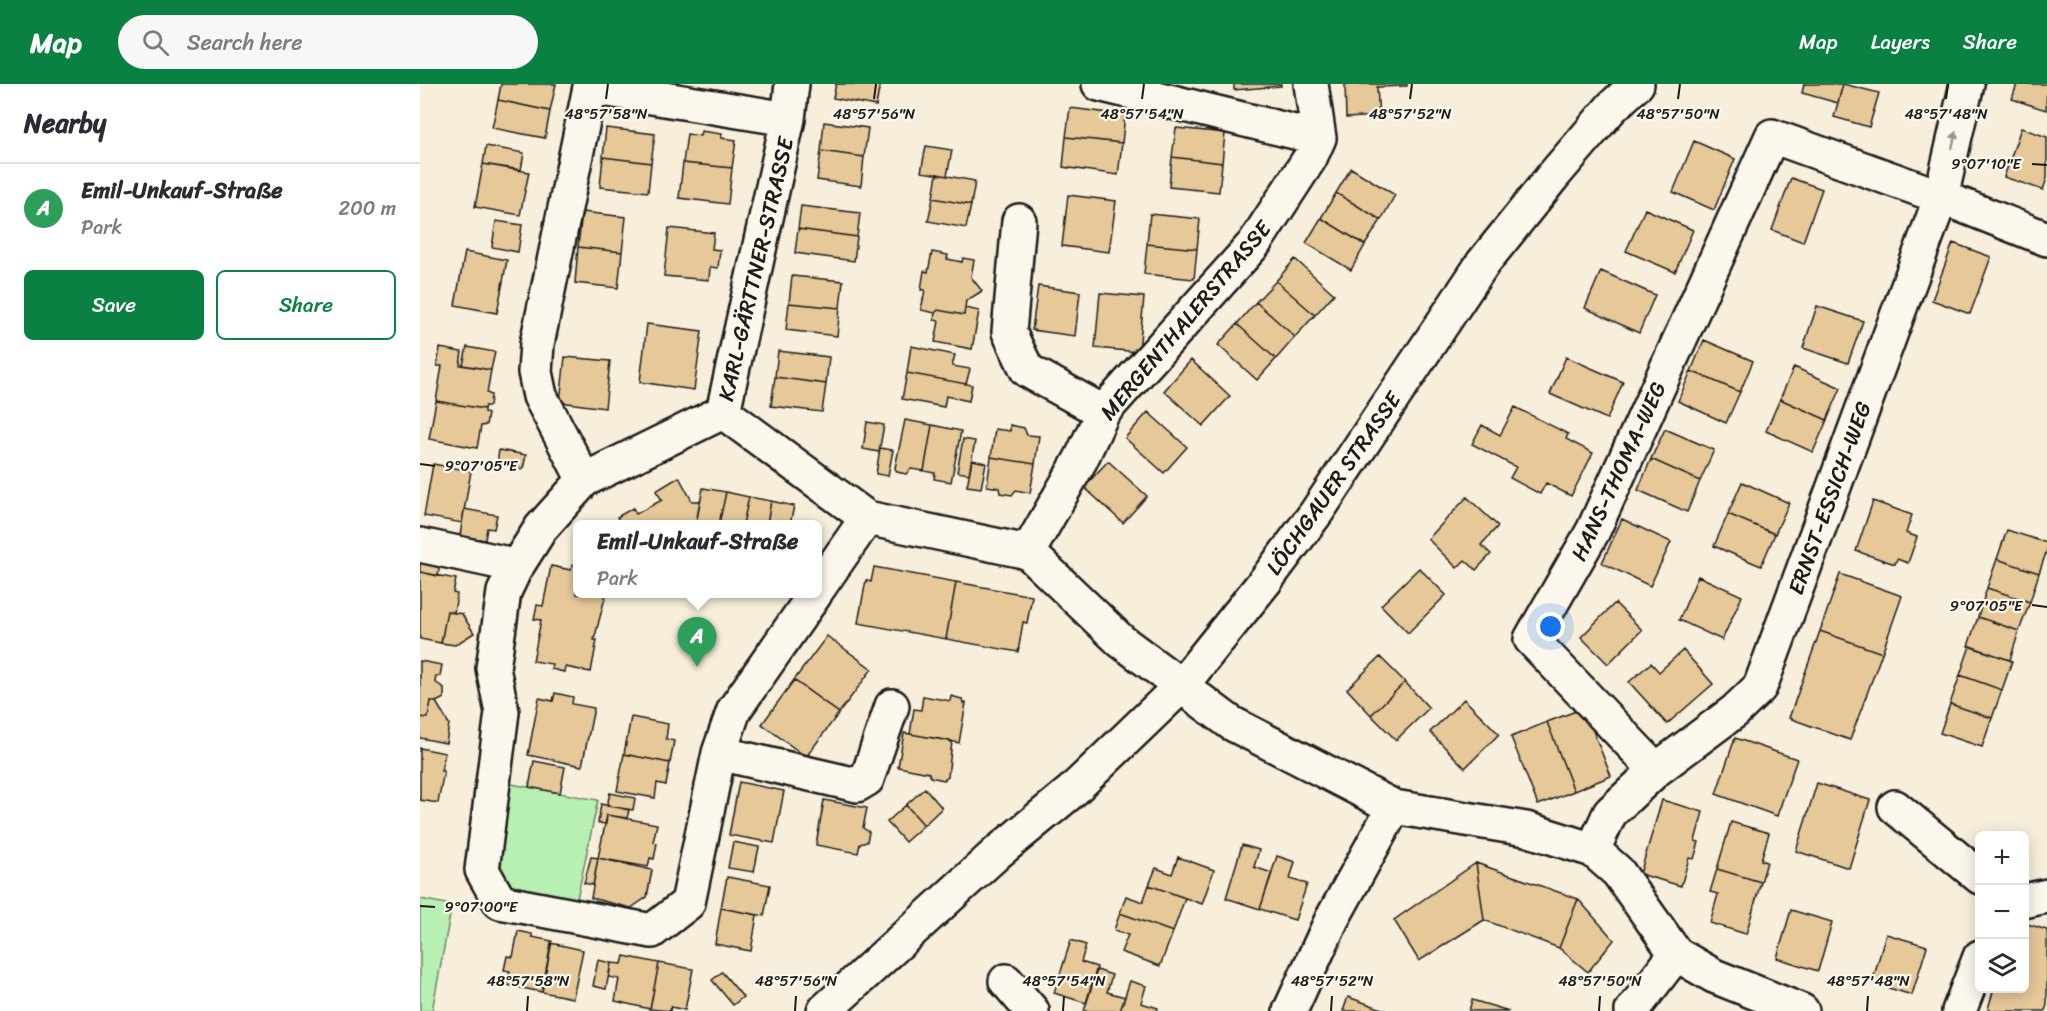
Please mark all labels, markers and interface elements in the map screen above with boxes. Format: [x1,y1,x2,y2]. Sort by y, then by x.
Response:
search box [118,15,538,69]
text: Map [30,18,82,67]
text: Search here [187,23,303,62]
text: Map [1799,23,1838,61]
text: Layers [1871,23,1930,61]
text: Share [1963,23,2017,61]
icon: search [139,26,172,59]
text: Nearby [24,100,106,146]
text: 48°57'58"N [565,101,648,127]
text: 48°57'56"N [833,101,916,127]
text: 48°57'54"N [1100,101,1184,127]
text: 48°57'52"N [1369,101,1452,127]
text: 48°57'50"N [1636,101,1720,127]
text: 48°57'48"N [1904,101,1988,127]
street label: KARL-GÄRTTNER-STRASSE [706,131,805,405]
one-way arrow [1950,131,1959,150]
text: 9°07'10"E [1951,151,2023,177]
text: Emil-Unkauf-Straße [81,171,283,210]
text: A [37,191,50,226]
text: 200 m [339,191,396,226]
text: Park [81,210,122,245]
street label: MERGENTHALERSTRASSE [1090,210,1282,429]
button: Save [24,270,204,340]
button: Share [216,270,396,340]
street label: HANS-THOMA-WEG [1560,375,1677,568]
street label: LÖCHGAUER STRASSE [1255,382,1413,583]
street label: ERNST-ESSICH-WEG [1776,396,1883,600]
text: 9°07'05"E [445,453,519,479]
popup [573,520,822,598]
text: Emil-Unkauf-Straße [597,522,798,561]
text: Park [597,561,638,596]
text: 9°07'05"E [1950,593,2024,619]
your location [1536,612,1565,641]
pin: A [678,618,716,667]
map controls [1975,831,2029,993]
button: + [1975,831,2029,885]
button: − [1975,885,2029,939]
text: 9°07'00"E [445,894,519,920]
button: layers [1975,939,2029,993]
text: 48°57'58"N [487,968,570,994]
text: 48°57'56"N [755,968,838,994]
text: 48°57'54"N [1022,968,1106,994]
text: 48°57'52"N [1291,968,1374,994]
text: 48°57'50"N [1558,968,1642,994]
text: 48°57'48"N [1826,968,1910,994]

